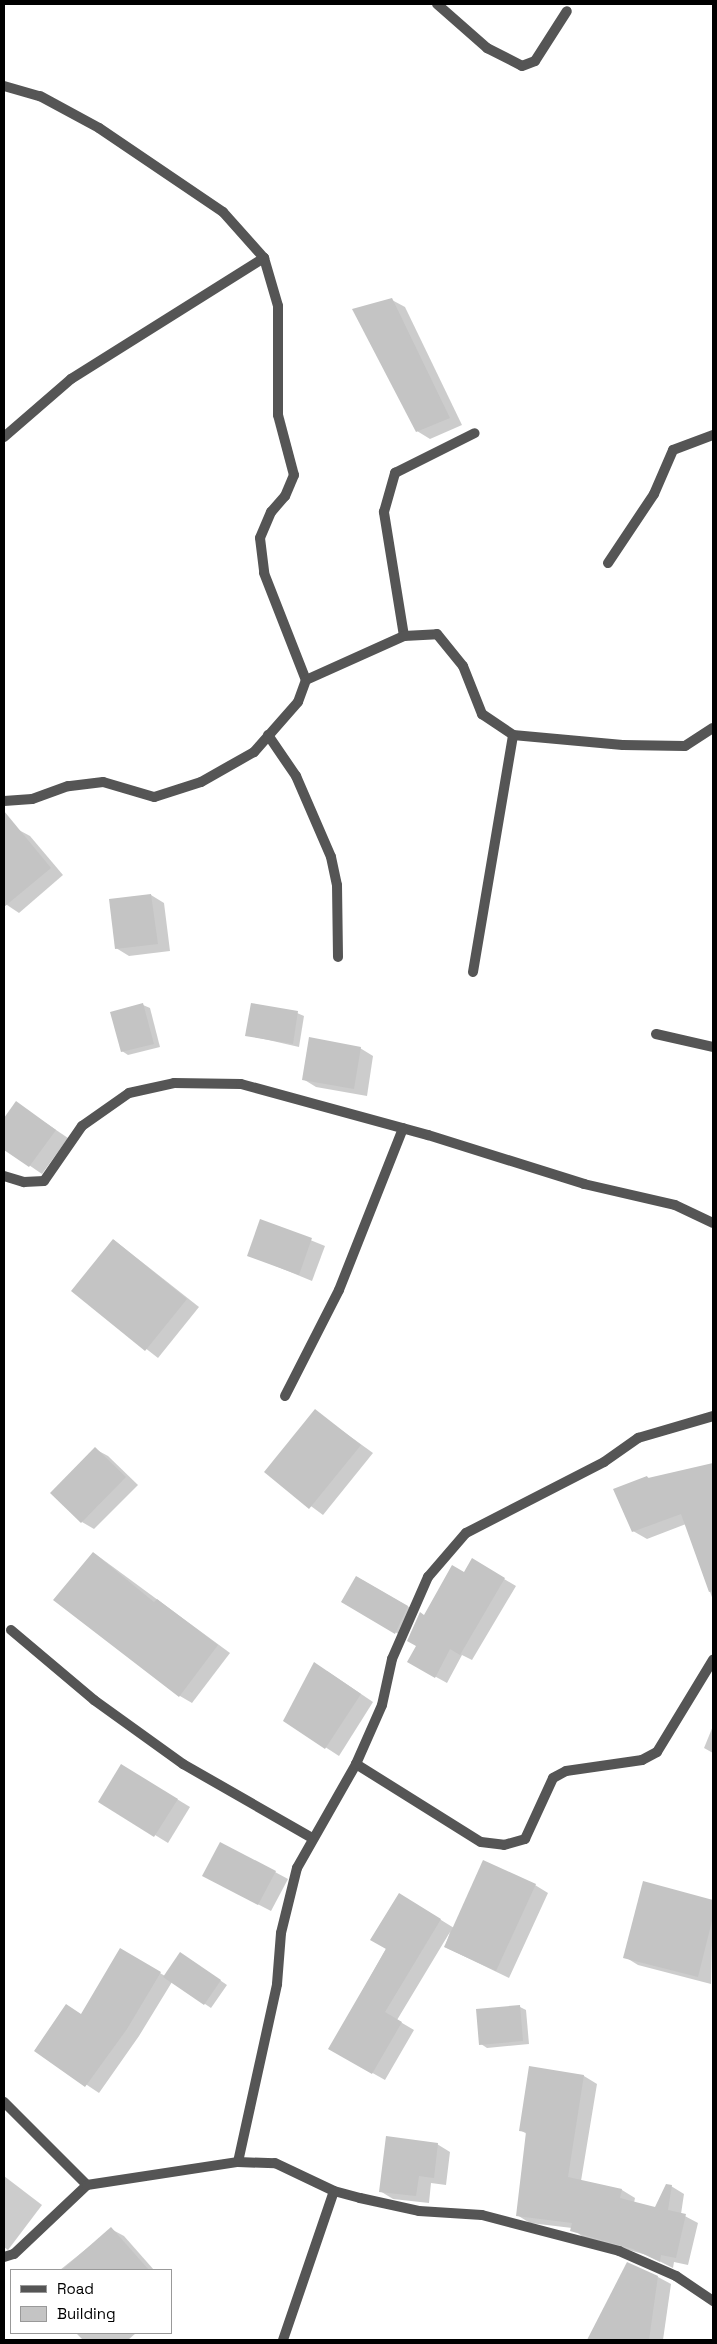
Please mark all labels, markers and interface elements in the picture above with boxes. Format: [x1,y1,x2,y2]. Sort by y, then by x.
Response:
legend [10,2269,172,2334]
text: Road [57,2279,94,2298]
text: Building [57,2304,116,2323]

